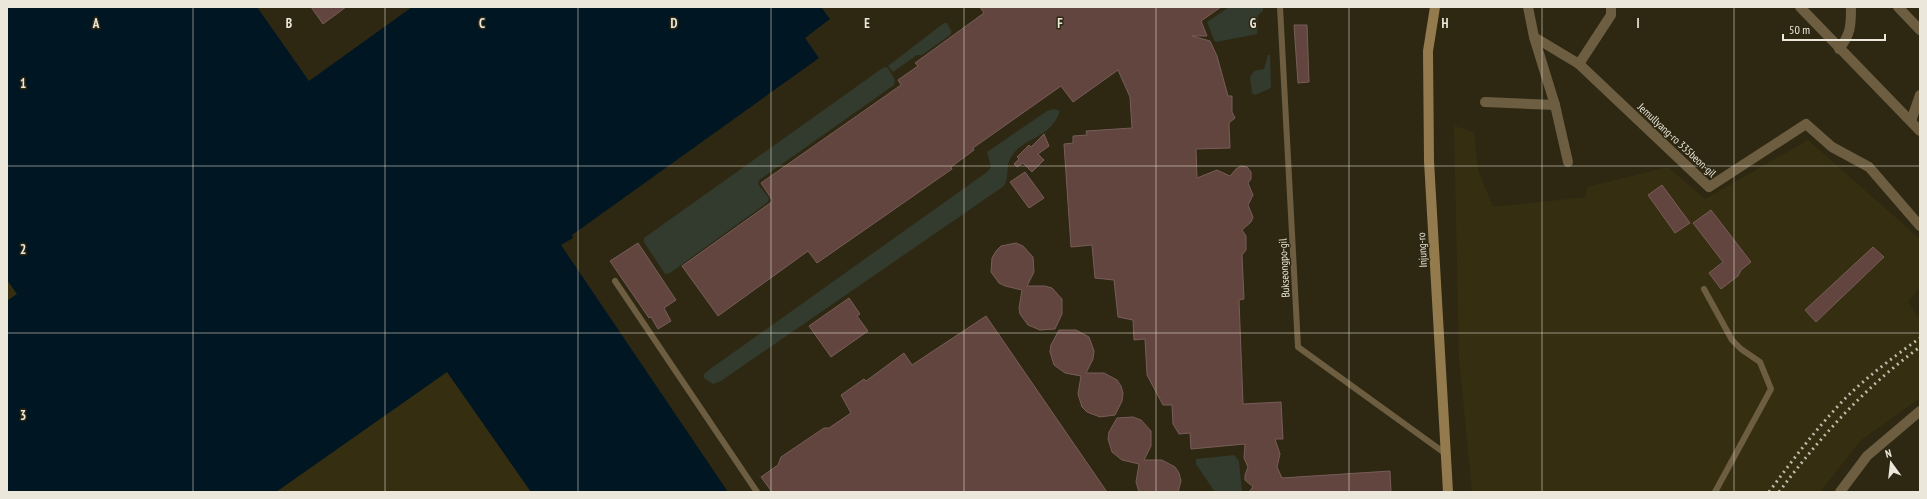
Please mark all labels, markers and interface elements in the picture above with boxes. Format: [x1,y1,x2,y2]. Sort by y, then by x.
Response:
text: A [92,15,100,32]
text: B [286,15,292,32]
text: C [479,15,485,32]
text: D [671,15,678,32]
text: E [864,15,870,32]
text: F [1057,15,1063,32]
text: G [1250,15,1257,32]
text: H [1442,15,1449,32]
text: I [1636,15,1640,32]
scale bar [1783,16,1885,42]
text: 50 m [1789,22,1810,37]
text: 1 [20,75,26,92]
street label: Jemullyang-ro 335beon-gil [1634,99,1719,180]
street label: Injung-ro [1414,232,1430,268]
street label: Bukseongpo-gil [1275,238,1293,298]
text: 2 [20,241,26,258]
text: 3 [20,407,26,424]
north arrow [1871,443,1911,483]
text: N [1884,446,1893,461]

